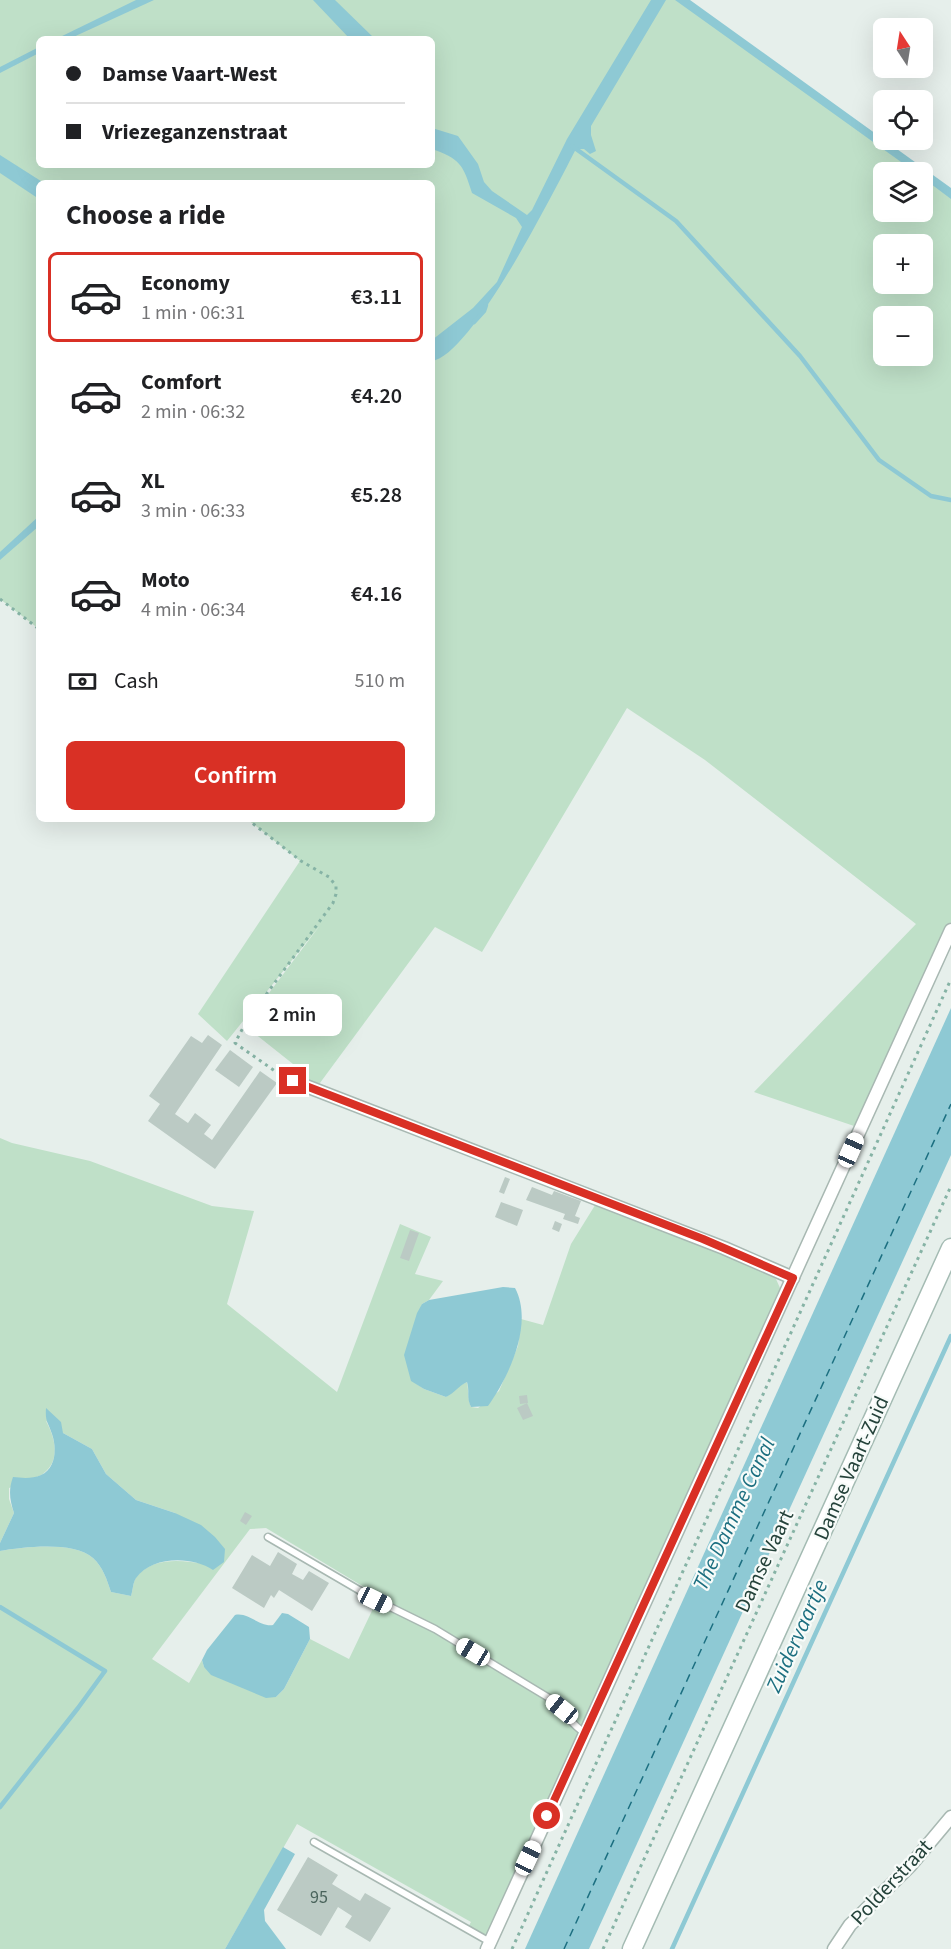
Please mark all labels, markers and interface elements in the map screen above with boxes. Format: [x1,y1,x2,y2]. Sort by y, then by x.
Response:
north arrow [873,18,933,78]
map controls [873,18,933,366]
text: Damse Vaart-West [102,58,277,90]
button: locate [873,90,933,150]
text: Vriezeganzenstraat [102,116,287,148]
button: layers [873,162,933,222]
text: Choose a ride [66,196,226,235]
button: + [873,234,933,294]
text: Economy [141,267,230,299]
icon: car [69,270,123,324]
text: €3.11 [351,281,402,313]
text: 1 min · 06:31 [141,299,245,327]
button: − [873,306,933,366]
text: Comfort [141,366,222,398]
icon: car [69,369,123,423]
text: €4.20 [351,380,402,412]
text: 2 min · 06:32 [141,398,245,426]
text: XL [141,465,165,497]
icon: car [69,468,123,522]
text: €5.28 [351,479,402,511]
text: 3 min · 06:33 [141,497,245,525]
text: Moto [141,564,190,596]
icon: car [69,567,123,621]
text: €4.16 [351,578,402,610]
text: 4 min · 06:34 [141,596,245,624]
icon: cash [66,665,99,698]
text: Cash [114,665,159,697]
text: 510 m [355,667,405,695]
button: Confirm [66,741,405,810]
callout: 2 min [244,994,342,1036]
text: 2 min [269,1001,316,1029]
route end [279,1067,306,1094]
car [835,1130,867,1170]
street label: Damse Vaart-Zuid [806,1391,896,1545]
water label: The Damme Canal [685,1432,784,1596]
street label: Damse Vaart [727,1505,801,1617]
water label: Zuidervaartje [757,1574,836,1699]
car [355,1584,395,1616]
car [453,1635,493,1669]
car [542,1691,582,1727]
route start [533,1802,560,1829]
street label: Polderstraat [843,1832,939,1932]
car [512,1838,544,1878]
house number: 95 [310,1885,328,1910]

